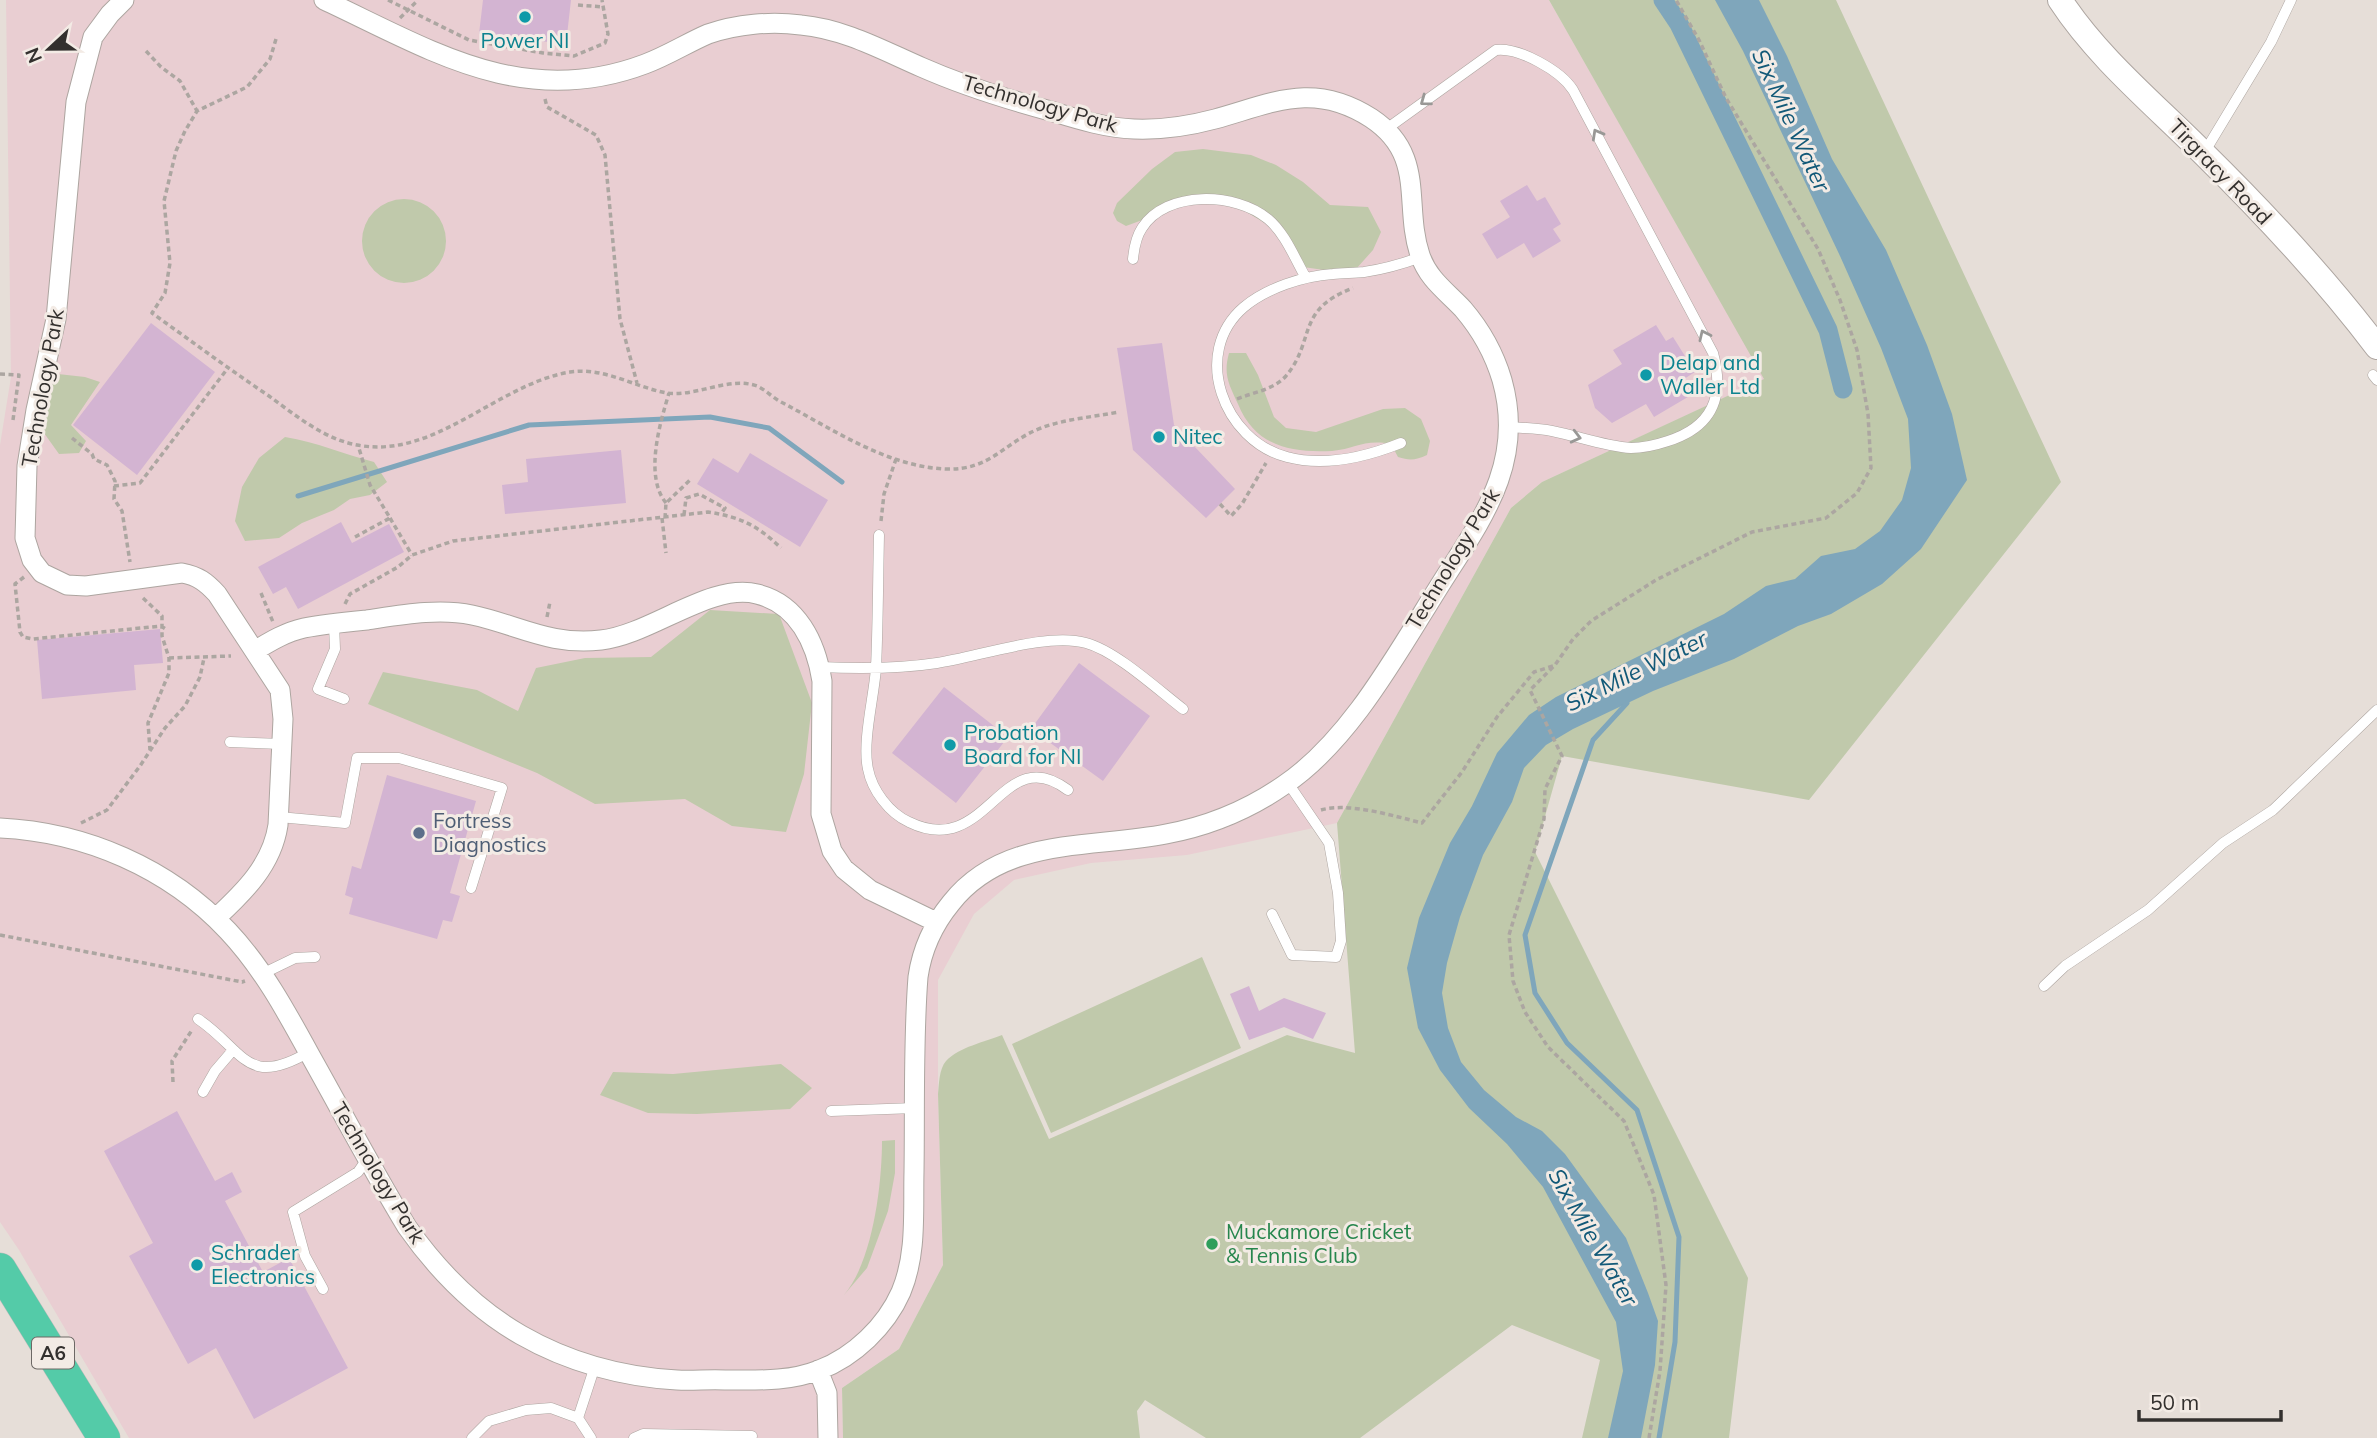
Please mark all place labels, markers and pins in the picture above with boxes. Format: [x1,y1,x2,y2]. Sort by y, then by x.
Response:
marker: Power NI [517,9,533,25]
place label: Power NI [481,27,569,53]
place label: Delap and Waller Ltd [1660,349,1760,399]
marker: Delap and Waller Ltd [1638,367,1654,383]
place label: Nitec [1173,423,1223,449]
marker: Nitec [1151,429,1167,445]
place label: Probation Board for NI [964,719,1081,769]
marker: Probation Board for NI [942,737,958,753]
place label: Fortress Diagnostics [433,807,547,857]
marker: Fortress Diagnostics [411,825,427,841]
place label: Muckamore Cricket & Tennis Club [1226,1218,1411,1268]
marker: Muckamore Cricket & Tennis Club [1204,1236,1220,1252]
place label: Schrader Electronics [211,1239,315,1289]
marker: Schrader Electronics [189,1257,205,1273]

